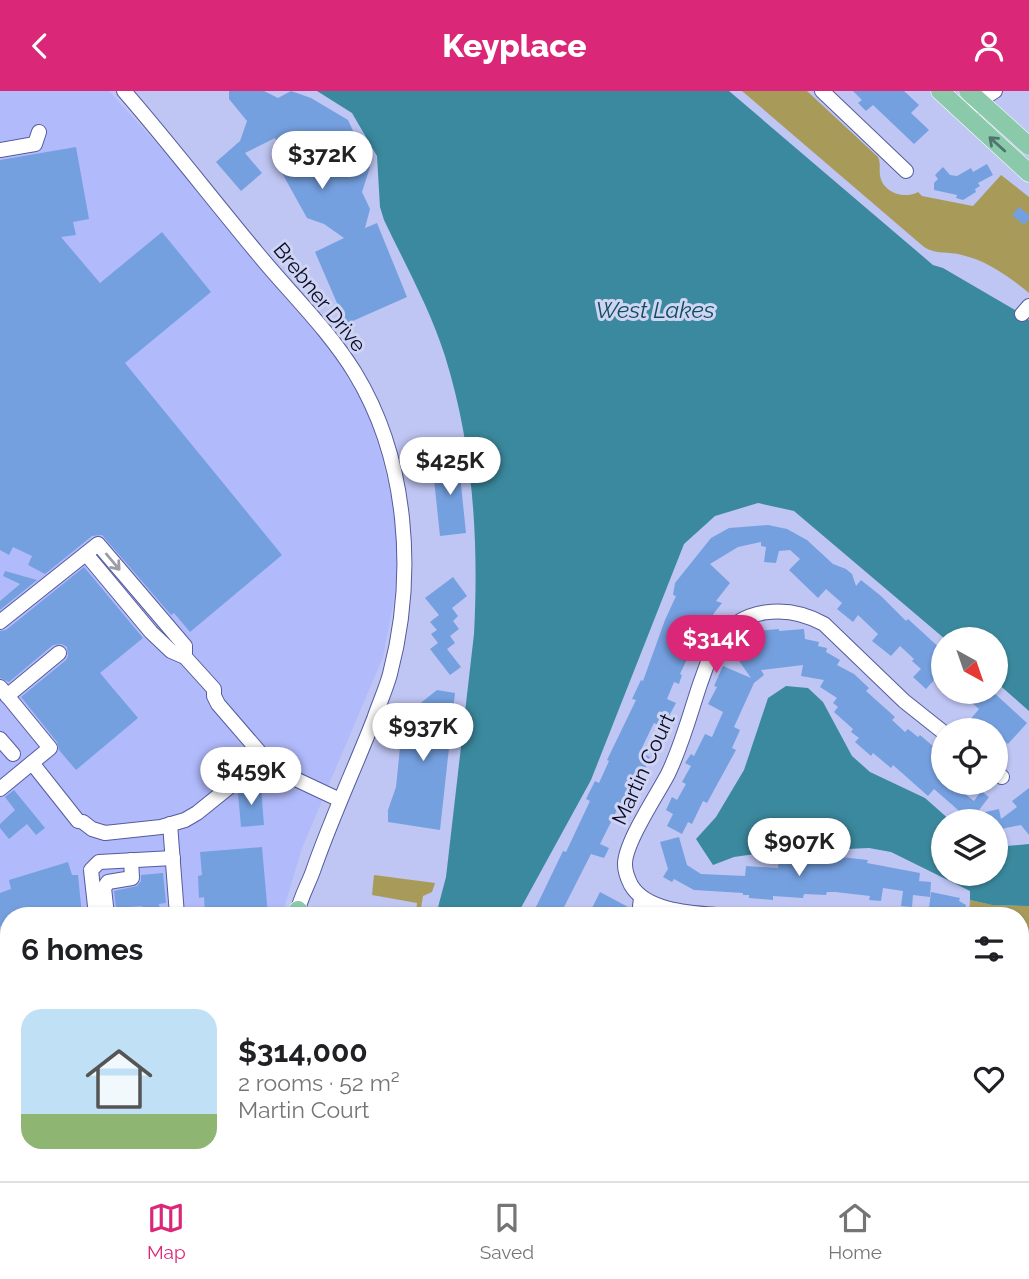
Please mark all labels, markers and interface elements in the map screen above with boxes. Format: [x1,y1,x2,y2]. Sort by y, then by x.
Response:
icon: back [21,27,59,65]
text: Keyplace [442,27,587,64]
icon: person [970,27,1008,65]
pin: $372K [273,132,371,191]
one-way arrow [989,136,1006,153]
text: $372K [288,140,356,167]
street label: Brebner Drive [268,237,372,357]
water label: West Lakes [595,296,715,323]
pin: $425K [401,437,499,497]
text: $425K [416,446,484,473]
one-way arrow [105,552,121,570]
pin: $314K [667,615,765,675]
text: $314K [682,624,750,651]
north arrow [931,627,1008,703]
map controls [931,627,1008,886]
pin: $937K [374,703,472,763]
street label: Martin Court [606,709,680,829]
text: $937K [388,712,458,739]
button: locate [931,718,1008,795]
pin: $459K [202,747,300,807]
text: $459K [216,756,286,783]
button: layers [931,809,1008,886]
pin: $907K [750,819,848,878]
text: $907K [764,827,834,854]
icon: filters [970,930,1008,968]
text: 6 homes [21,932,143,967]
text: $314,000 [238,1034,368,1069]
icon: home [77,1037,161,1121]
icon: heart [970,1060,1008,1098]
text: 2 rooms · 52 m² [238,1069,400,1096]
text: Martin Court [238,1096,370,1123]
tab: Map [147,1199,186,1263]
tab: Saved [480,1199,534,1263]
tab: Home [828,1199,882,1263]

